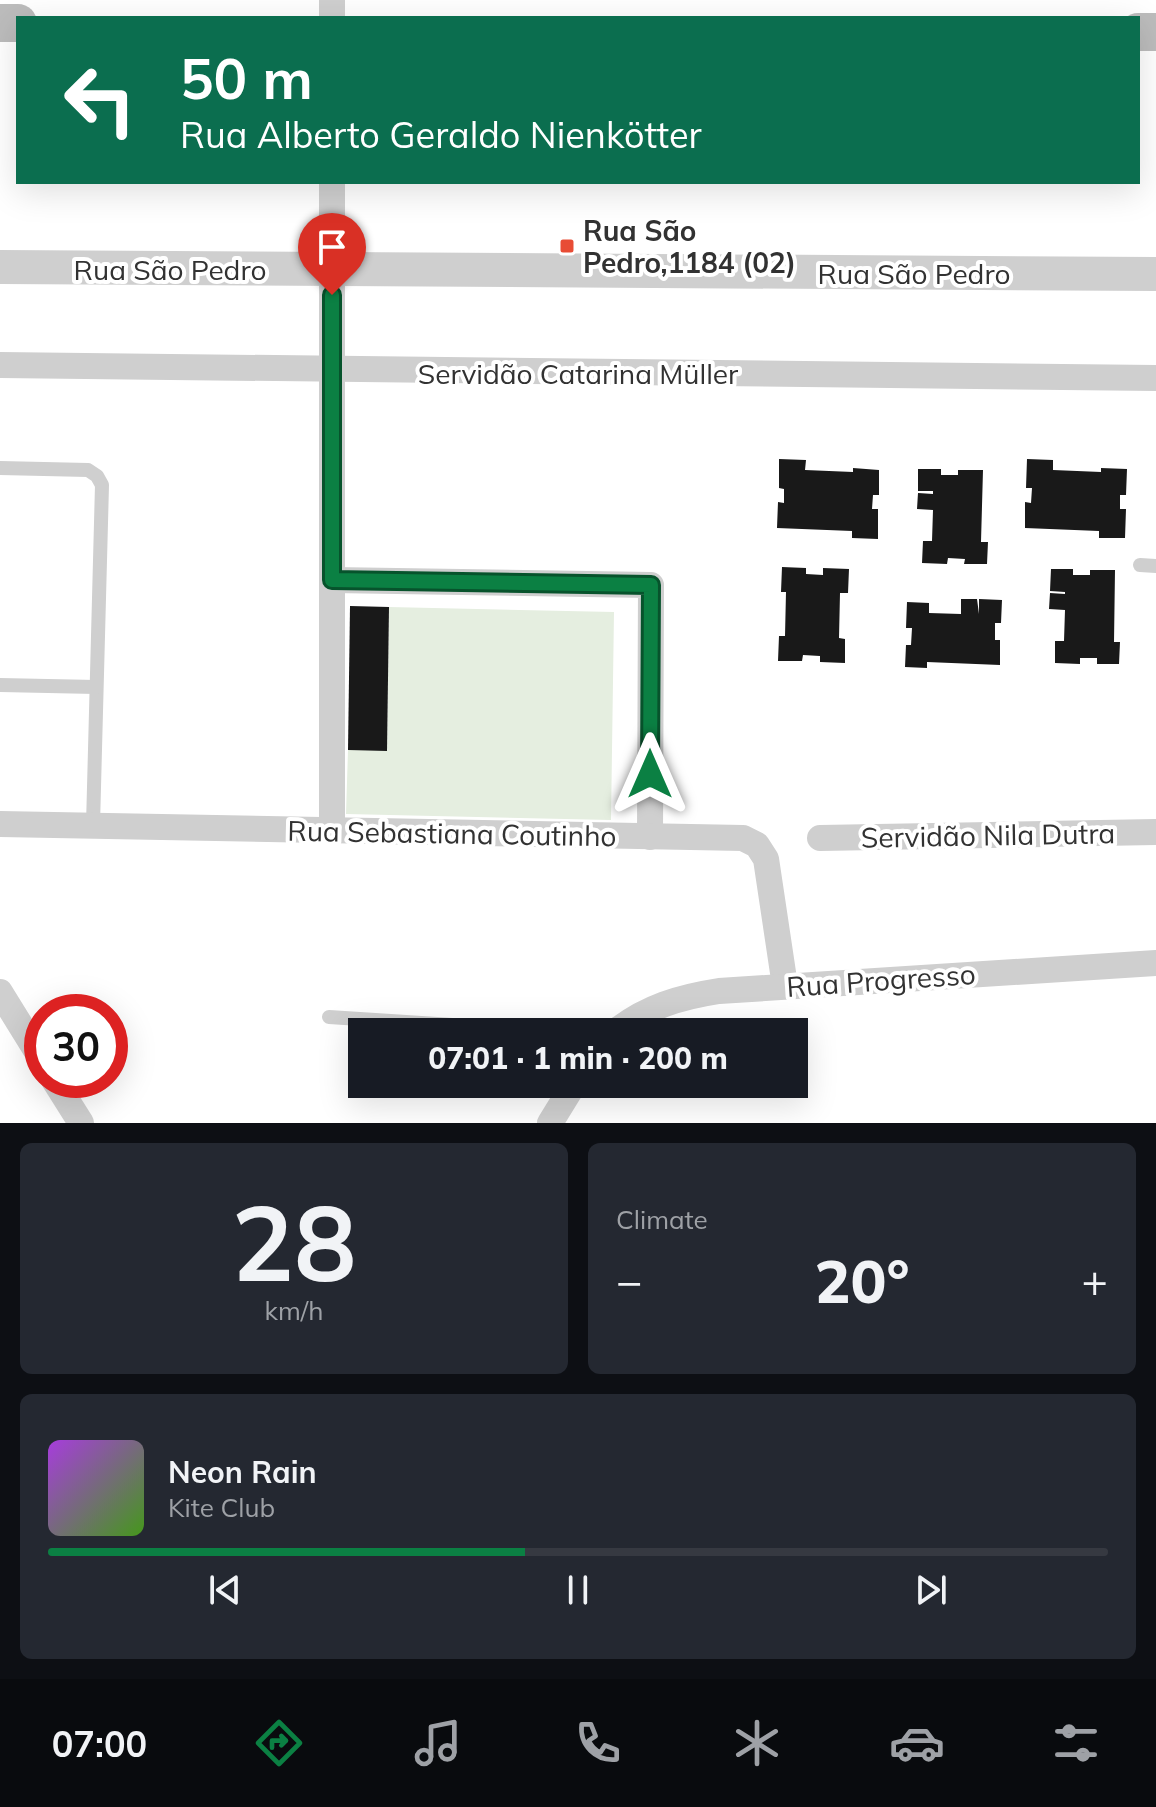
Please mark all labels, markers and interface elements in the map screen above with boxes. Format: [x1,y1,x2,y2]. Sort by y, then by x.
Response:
text: 50 m [180,43,313,113]
icon: left [48,48,152,152]
text: Rua Alberto Geraldo Nienkötter [180,112,702,157]
pin [298,213,366,295]
place label: Rua São Pedro,1184 (02) [583,213,796,280]
icon: arrive [310,225,354,269]
marker: Rua São Pedro,1184 (02) [558,237,576,255]
street label: Rua São Pedro [74,252,266,287]
street label: Rua São Pedro [818,256,1010,291]
street label: Servidão Catarina Müller [418,356,739,391]
position arrow [608,732,692,816]
street label: Rua Sebastiana Coutinho [287,813,617,853]
street label: Servidão Nila Dutra [861,815,1115,855]
street label: Rua Progresso [785,956,977,1004]
speed limit sign: 30 [24,994,128,1098]
text: 07:01 · 1 min · 200 m [428,1039,728,1077]
text: 28 [232,1176,356,1307]
text: Climate [616,1203,708,1236]
text: 20° [814,1243,910,1318]
text: − [616,1253,642,1308]
text: + [1082,1253,1108,1308]
text: km/h [265,1294,323,1327]
text: Neon Rain [168,1453,317,1491]
text: Kite Club [168,1491,275,1524]
icon: previous [203,1568,247,1612]
icon: pause [556,1568,600,1612]
icon: next [909,1568,953,1612]
icon: directions [251,1715,307,1771]
icon: music [410,1715,466,1771]
icon: phone [570,1715,626,1771]
icon: climate [729,1715,785,1771]
icon: car [889,1715,945,1771]
icon: filters [1048,1715,1104,1771]
text: 07:00 [52,1721,147,1766]

